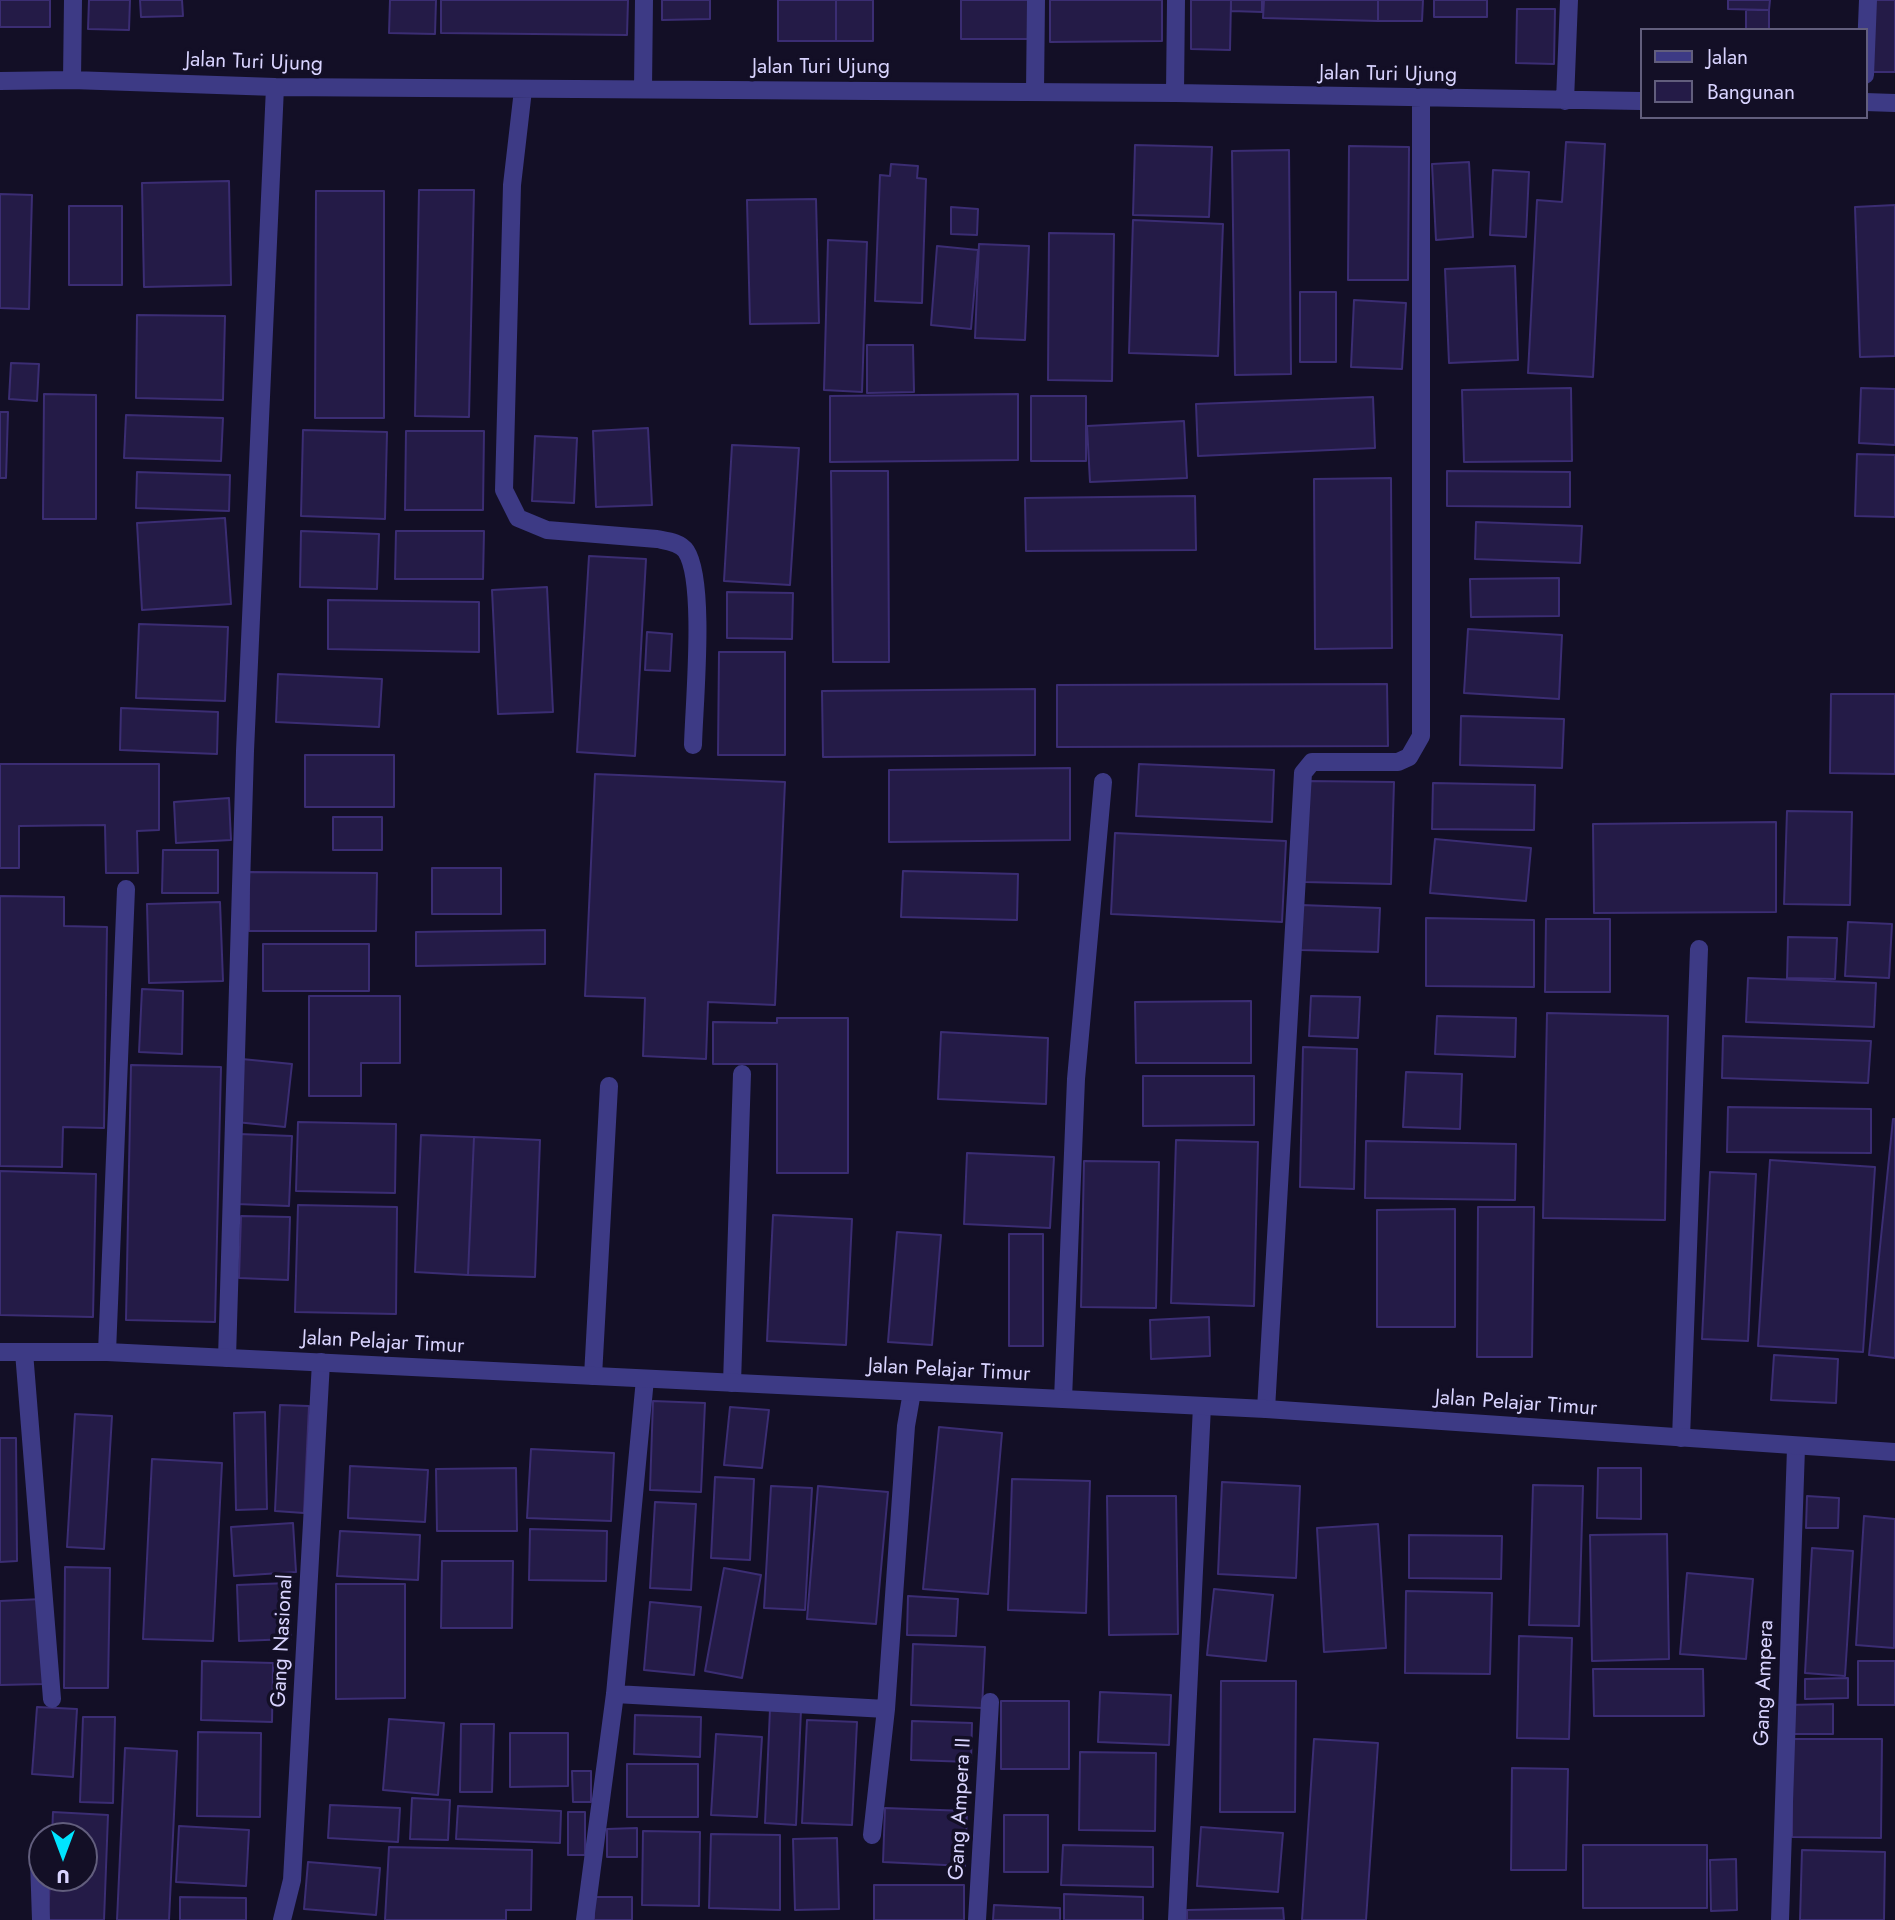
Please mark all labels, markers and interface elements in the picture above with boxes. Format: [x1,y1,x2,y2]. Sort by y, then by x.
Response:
legend [1640,28,1867,119]
text: Jalan [1707,42,1748,72]
street label: Jalan Turi Ujung [185,48,323,78]
street label: Jalan Turi Ujung [752,55,890,81]
street label: Jalan Turi Ujung [1319,61,1457,89]
text: Bangunan [1707,77,1795,107]
street label: Jalan Pelajar Timur [301,1326,465,1360]
street label: Jalan Pelajar Timur [867,1354,1031,1388]
street label: Jalan Pelajar Timur [1434,1386,1598,1422]
street label: Gang Nasional [267,1574,299,1708]
street label: Gang Ampera [1750,1620,1780,1746]
street label: Gang Ampera II [945,1737,977,1881]
north arrow [28,1822,98,1892]
text: U [56,1863,70,1890]

